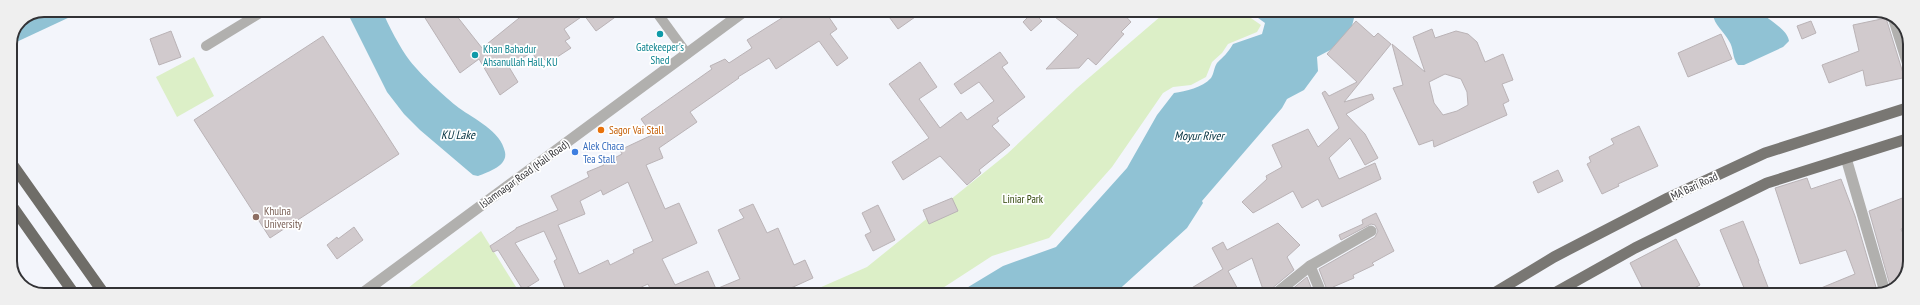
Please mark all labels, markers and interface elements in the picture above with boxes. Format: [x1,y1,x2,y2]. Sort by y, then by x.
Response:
marker: Gatekeeper's Shed [655,29,665,39]
place label: Gatekeeper's Shed [636,40,684,67]
place label: Khan Bahadur Ahsanullah Hall, KU [483,42,558,69]
marker: Khan Bahadur Ahsanullah Hall, KU [470,50,480,60]
place label: Sagor Vai Stall [609,123,664,137]
marker: Sagor Vai Stall [596,125,606,135]
water label: KU Lake [441,127,476,142]
water label: Moyur River [1174,128,1225,143]
street label: Islamnagar Road (Hall Road) [477,137,572,211]
place label: Alek Chaca Tea Stall [583,139,624,166]
marker: Alek Chaca Tea Stall [570,147,580,157]
street label: MA Bari Road [1668,169,1720,203]
park label: Liniar Park [1003,192,1044,206]
place label: Khulna University [264,204,303,231]
marker: Khulna University [251,212,261,222]

